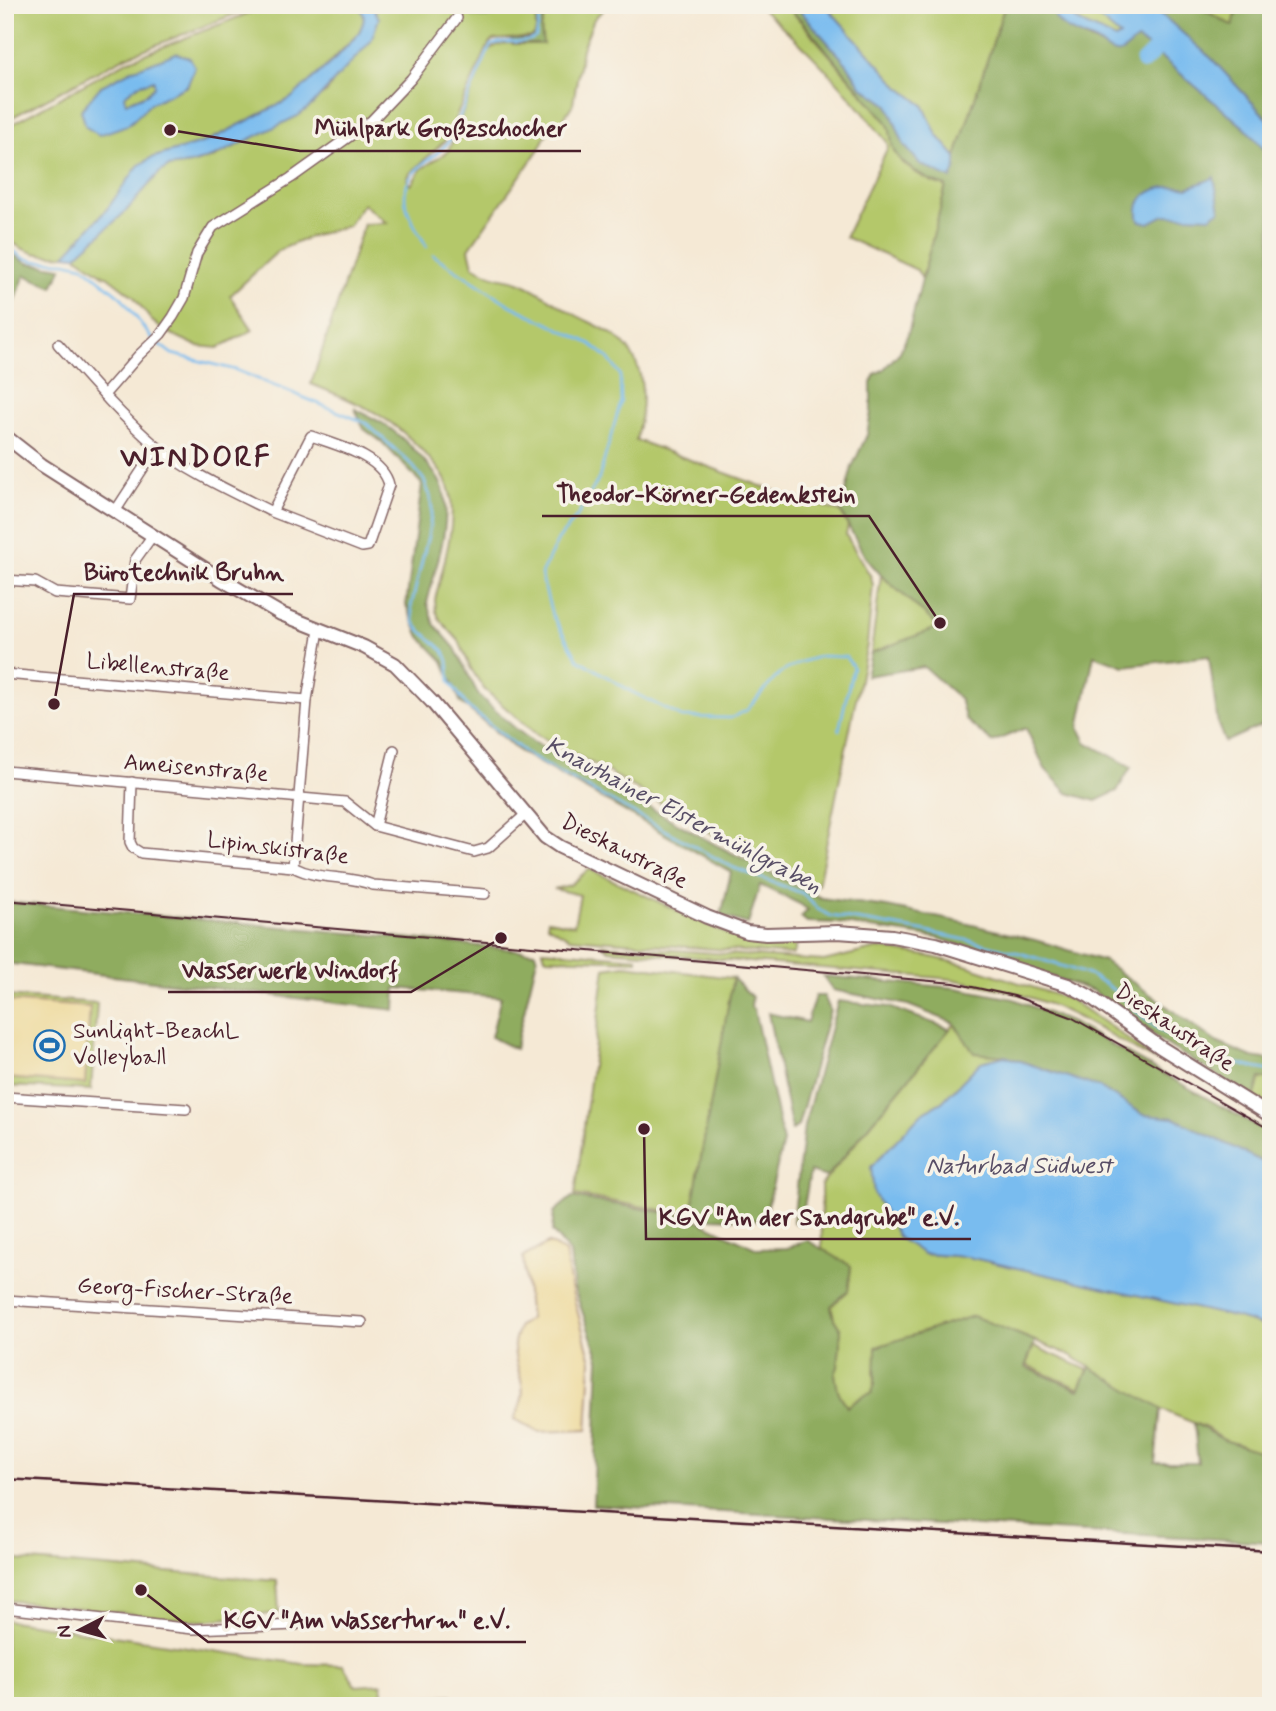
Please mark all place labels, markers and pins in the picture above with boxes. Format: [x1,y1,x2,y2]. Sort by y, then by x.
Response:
callout: Mühlpark Großzschocher [300,106,581,151]
callout: Theodor-Körner-Gedenkstein [542,471,869,516]
callout: Bürotechnik Bruhn [74,549,293,594]
callout: Wasserwerk Windorf [168,947,411,992]
place label: Sunlight-BeachL Volleyball [73,1017,239,1073]
sports icon: Sunlight-BeachL Volleyball [33,1028,67,1062]
callout: KGV "An der Sandgrube" e.V. [646,1194,971,1239]
callout: KGV "Am Wasserturm" e.V. [208,1597,526,1642]

